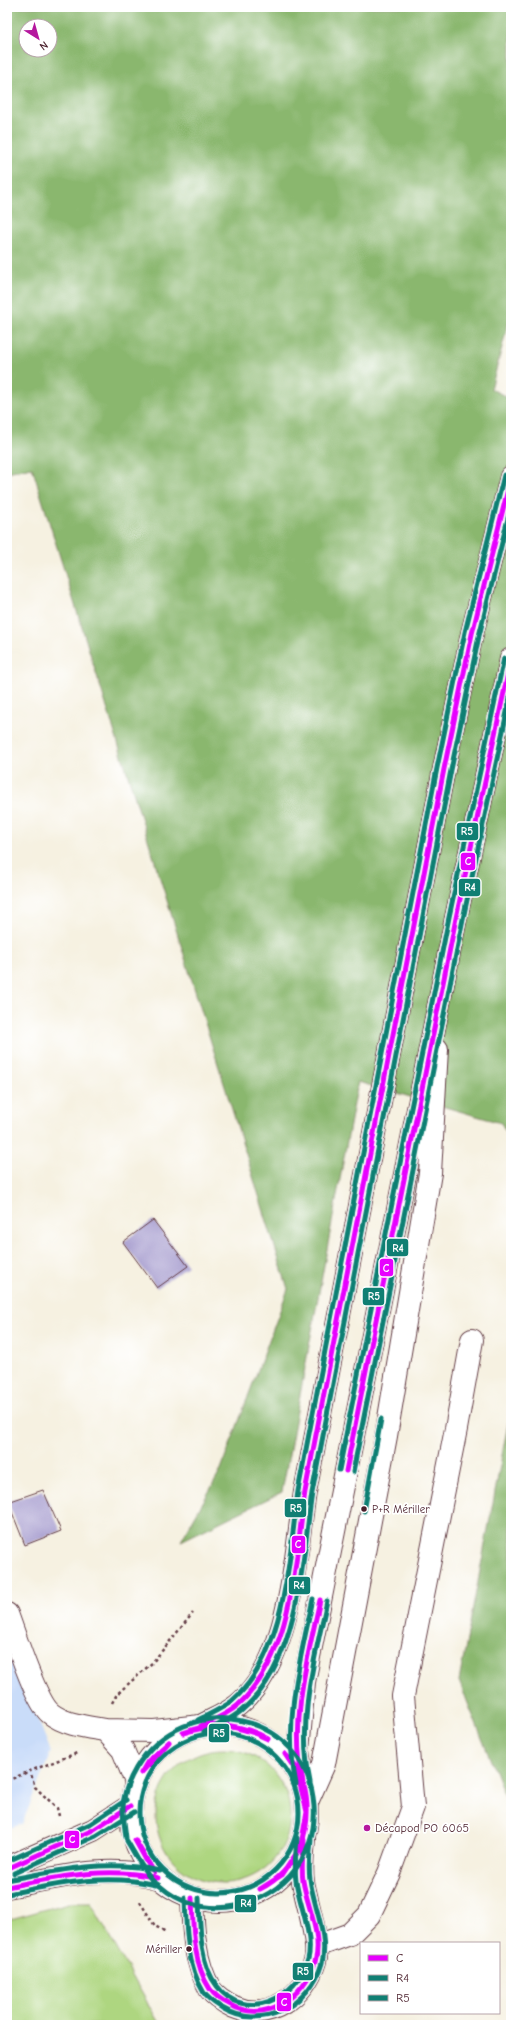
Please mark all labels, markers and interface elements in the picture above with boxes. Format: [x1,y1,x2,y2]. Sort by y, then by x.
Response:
north arrow [18,18,58,58]
text: N [37,38,50,53]
line badge: R5 [456,822,479,841]
text: R5 [461,825,473,838]
line badge: C [460,852,476,871]
text: C [465,855,472,868]
line badge: R4 [458,878,481,897]
text: R4 [464,881,476,894]
line badge: R4 [386,1238,409,1257]
text: R4 [392,1242,404,1255]
line badge: C [379,1258,394,1277]
text: C [383,1262,390,1275]
line badge: R5 [362,1287,385,1306]
text: R5 [368,1290,380,1303]
line badge: R5 [284,1498,307,1518]
text: R5 [290,1502,302,1515]
place label: P+R Mériller [372,1503,430,1516]
marker: P+R Mériller [359,1504,369,1514]
line badge: C [291,1535,306,1554]
text: C [295,1538,302,1551]
line badge: R4 [288,1576,311,1595]
text: R4 [293,1579,305,1592]
line badge: R5 [208,1723,230,1743]
text: R5 [213,1727,225,1740]
place label: Décapod PO 6065 [375,1821,469,1835]
marker: Décapod PO 6065 [362,1823,372,1833]
line badge: C [64,1830,80,1849]
text: C [69,1833,76,1846]
line badge: R4 [234,1894,257,1913]
text: R4 [240,1897,252,1910]
legend [360,1942,500,2014]
place label: Mériller [146,1943,183,1956]
marker: Mériller [184,1944,194,1954]
text: C [396,1951,403,1965]
line badge: R5 [292,1962,314,1981]
text: R5 [297,1965,309,1978]
text: R4 [396,1971,409,1985]
text: R5 [396,1991,410,2005]
line badge: C [276,1992,292,2012]
text: C [281,1996,288,2009]

